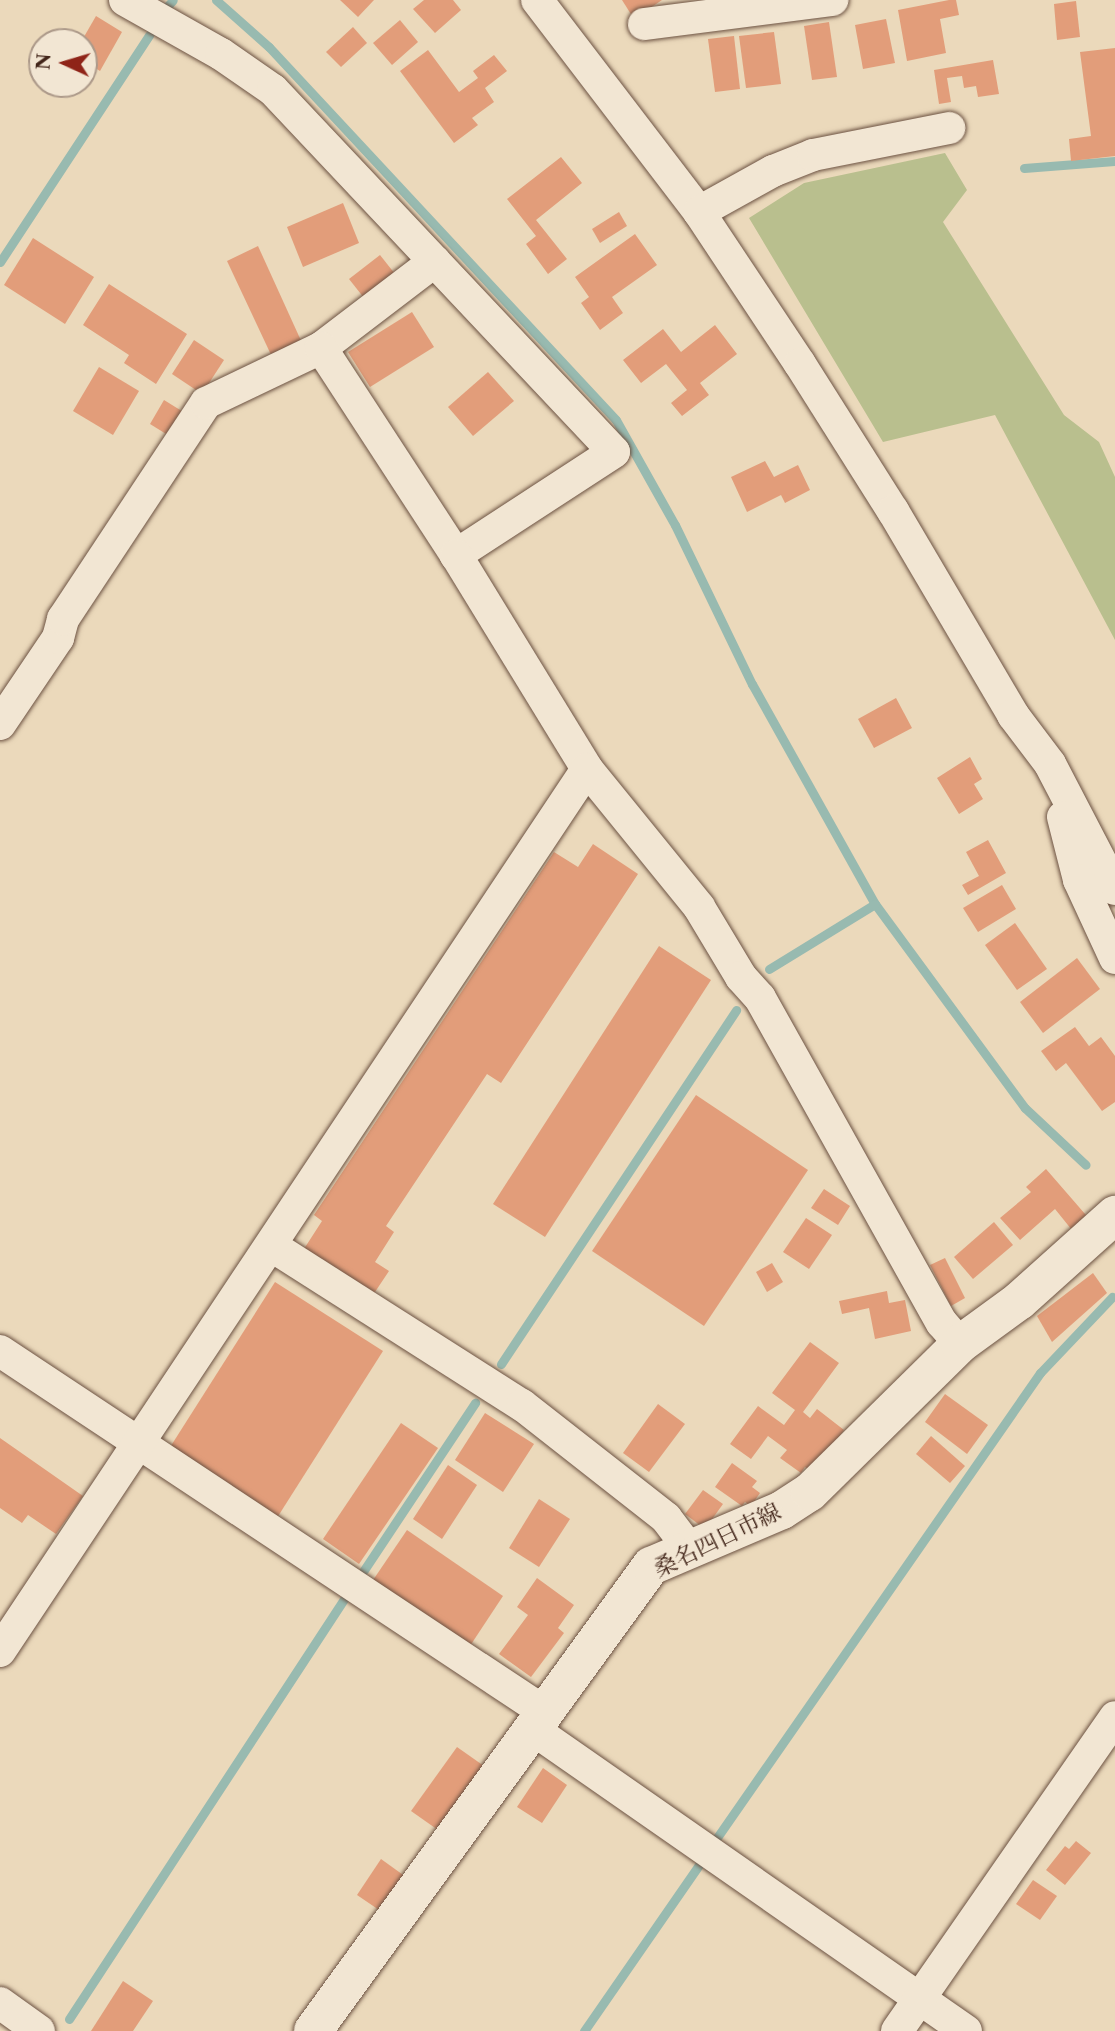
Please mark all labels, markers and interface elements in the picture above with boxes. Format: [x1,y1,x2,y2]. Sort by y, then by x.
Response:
north arrow [28,28,98,98]
text: N [31,53,56,71]
street label: 桑名四日市線 [649,1497,785,1583]

